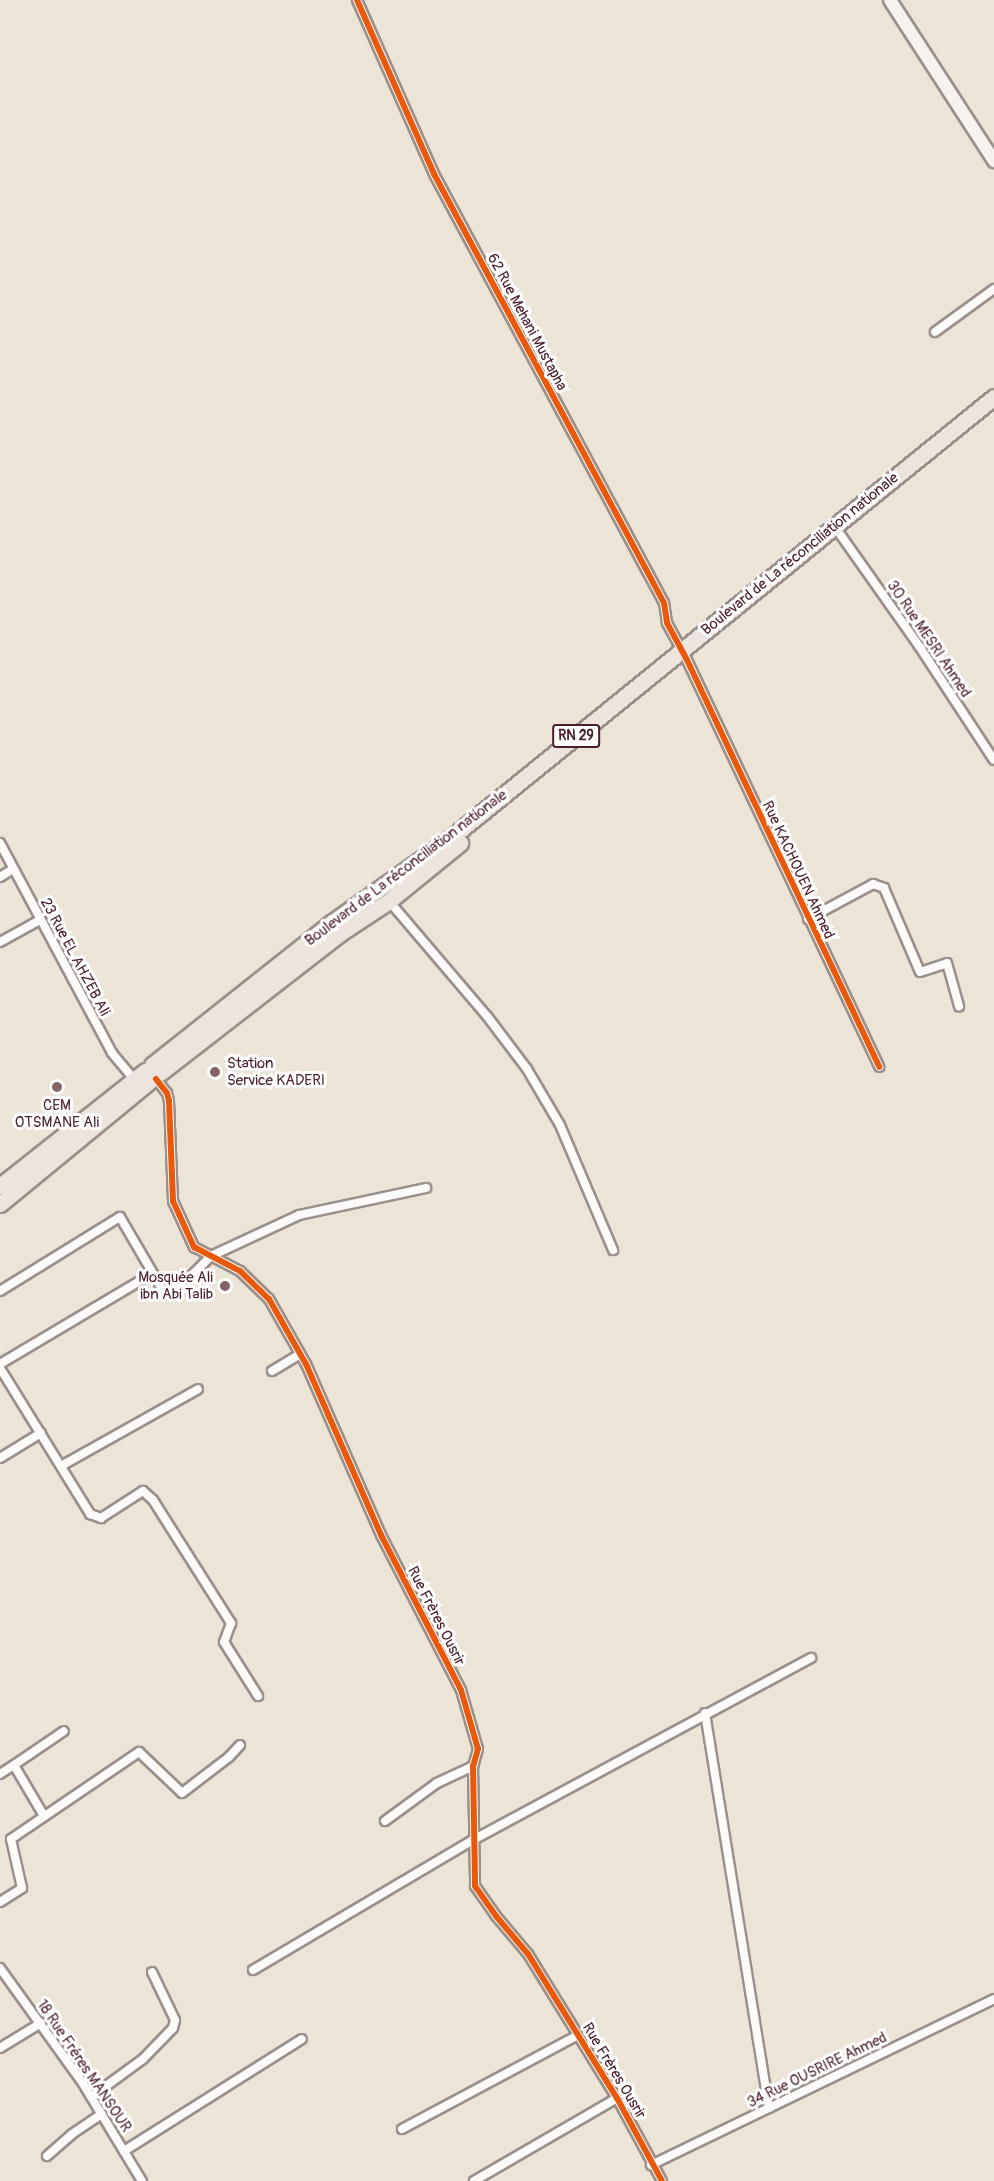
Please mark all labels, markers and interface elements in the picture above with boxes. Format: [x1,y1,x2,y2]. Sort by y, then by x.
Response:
street label: 62 Rue Mehani Mustapha [483,250,571,394]
street label: Boulevard de La réconciliation nationale [698,469,902,639]
street label: 30 Rue MESRI Ahmed [883,577,975,701]
road number: RN 29 [552,725,600,747]
street label: Boulevard de La réconciliation nationale [302,786,510,950]
street label: Rue KACHOUEN Ahmed [758,798,838,942]
street label: 23 Rue EL AHZEB Ali [36,895,114,1019]
place label: Station Service KADERI [227,1054,325,1089]
marker: Station Service KADERI [208,1065,222,1079]
marker: CEM OTSMANE Ali [50,1080,64,1094]
place label: CEM OTSMANE Ali [15,1096,99,1131]
place label: Mosquée Ali ibn Abi Talib [138,1268,213,1303]
marker: Mosquée Ali ibn Abi Talib [218,1279,232,1293]
street label: Rue Frères Ousrir [403,1563,469,1669]
street label: 18 Rue Fréres MANSOUR [33,1996,135,2136]
street label: Rue Frères Ousrir [578,2020,650,2122]
street label: 34 Rue OUSRIRE Ahmed [744,2028,890,2112]

